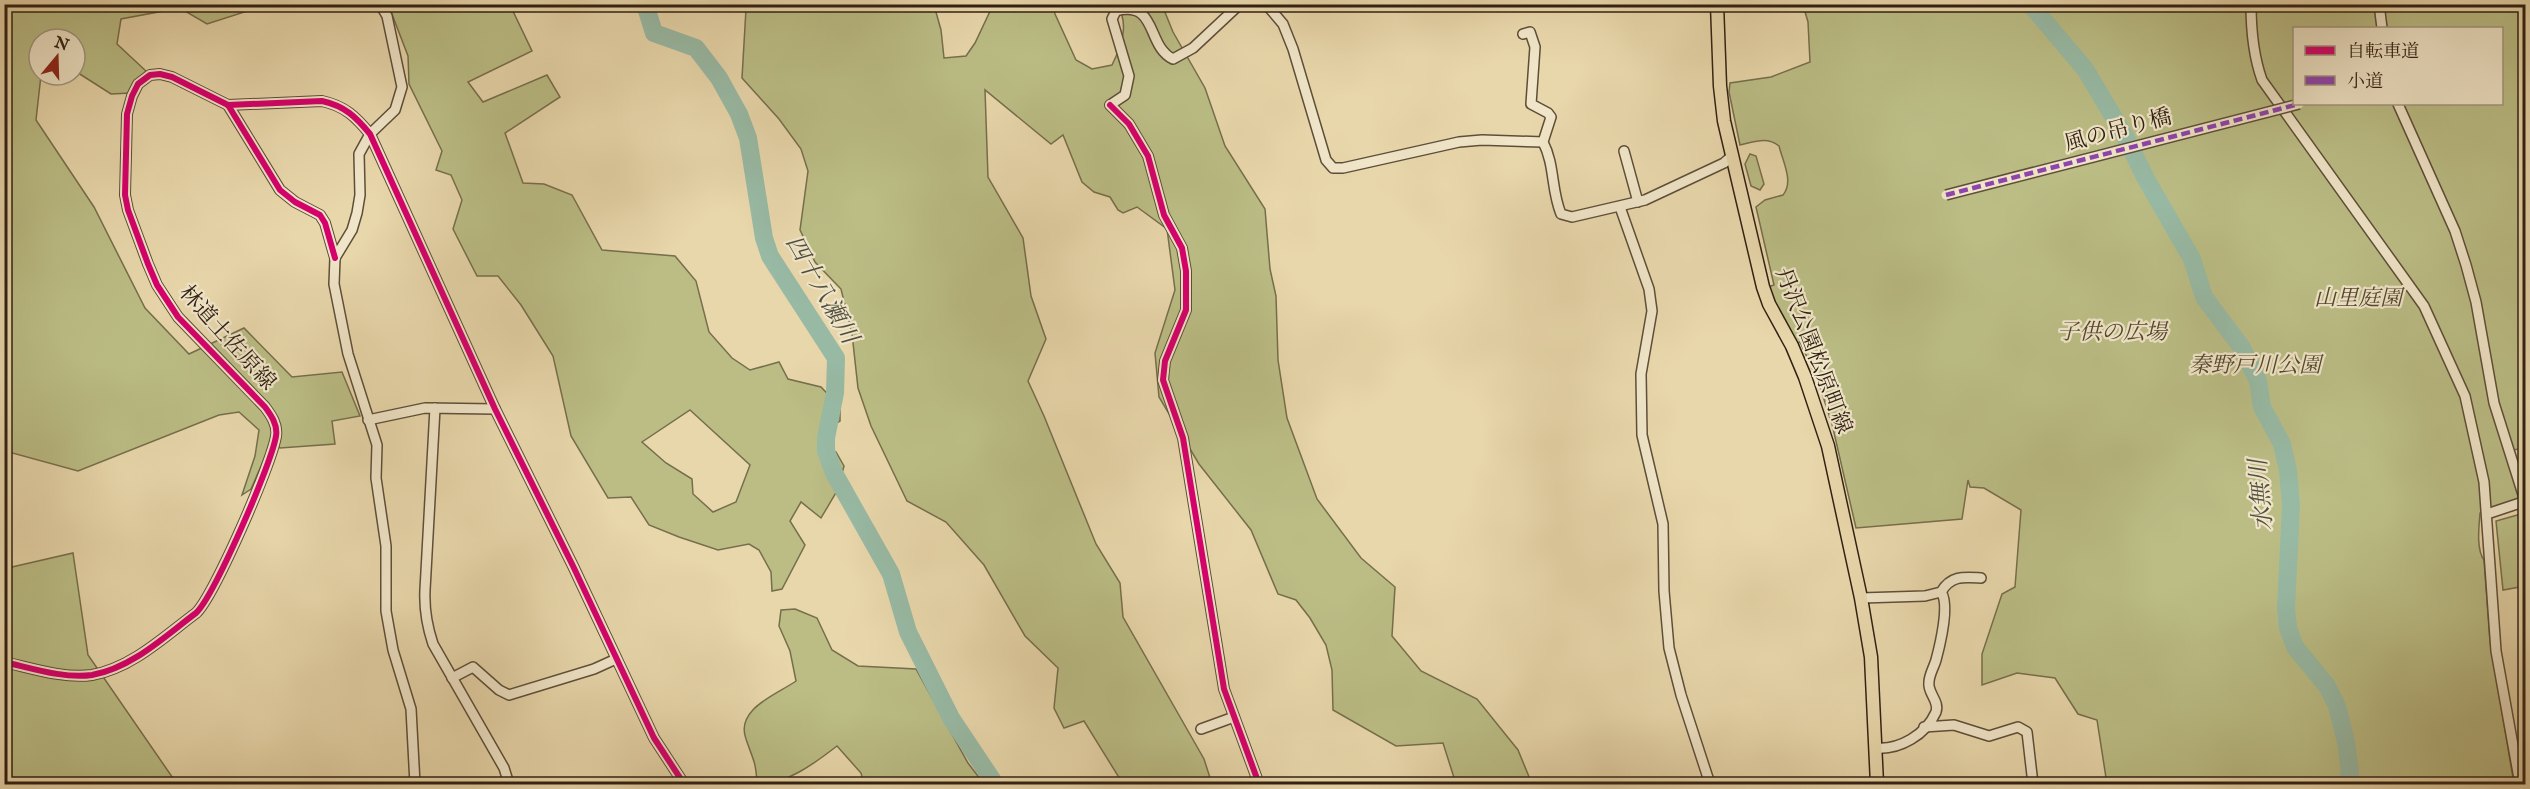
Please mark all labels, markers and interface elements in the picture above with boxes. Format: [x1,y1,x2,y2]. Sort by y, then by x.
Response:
north arrow [27,27,87,87]
legend [2293,27,2503,105]
text: N [50,33,71,56]
text: 自転車道 [2347,41,2419,64]
text: 小道 [2347,71,2383,94]
street label: 風の吊り橋 [2061,103,2175,159]
water label: 四十八瀬川 [778,230,866,352]
street label: 丹沢公園松原町線 [1768,264,1858,438]
street label: 林道土佐原線 [172,280,282,396]
park label: 山里庭園 [2314,285,2405,313]
park label: 子供の広場 [2057,319,2169,347]
park label: 秦野戸川公園 [2189,352,2324,380]
water label: 水無川 [2243,455,2281,532]

